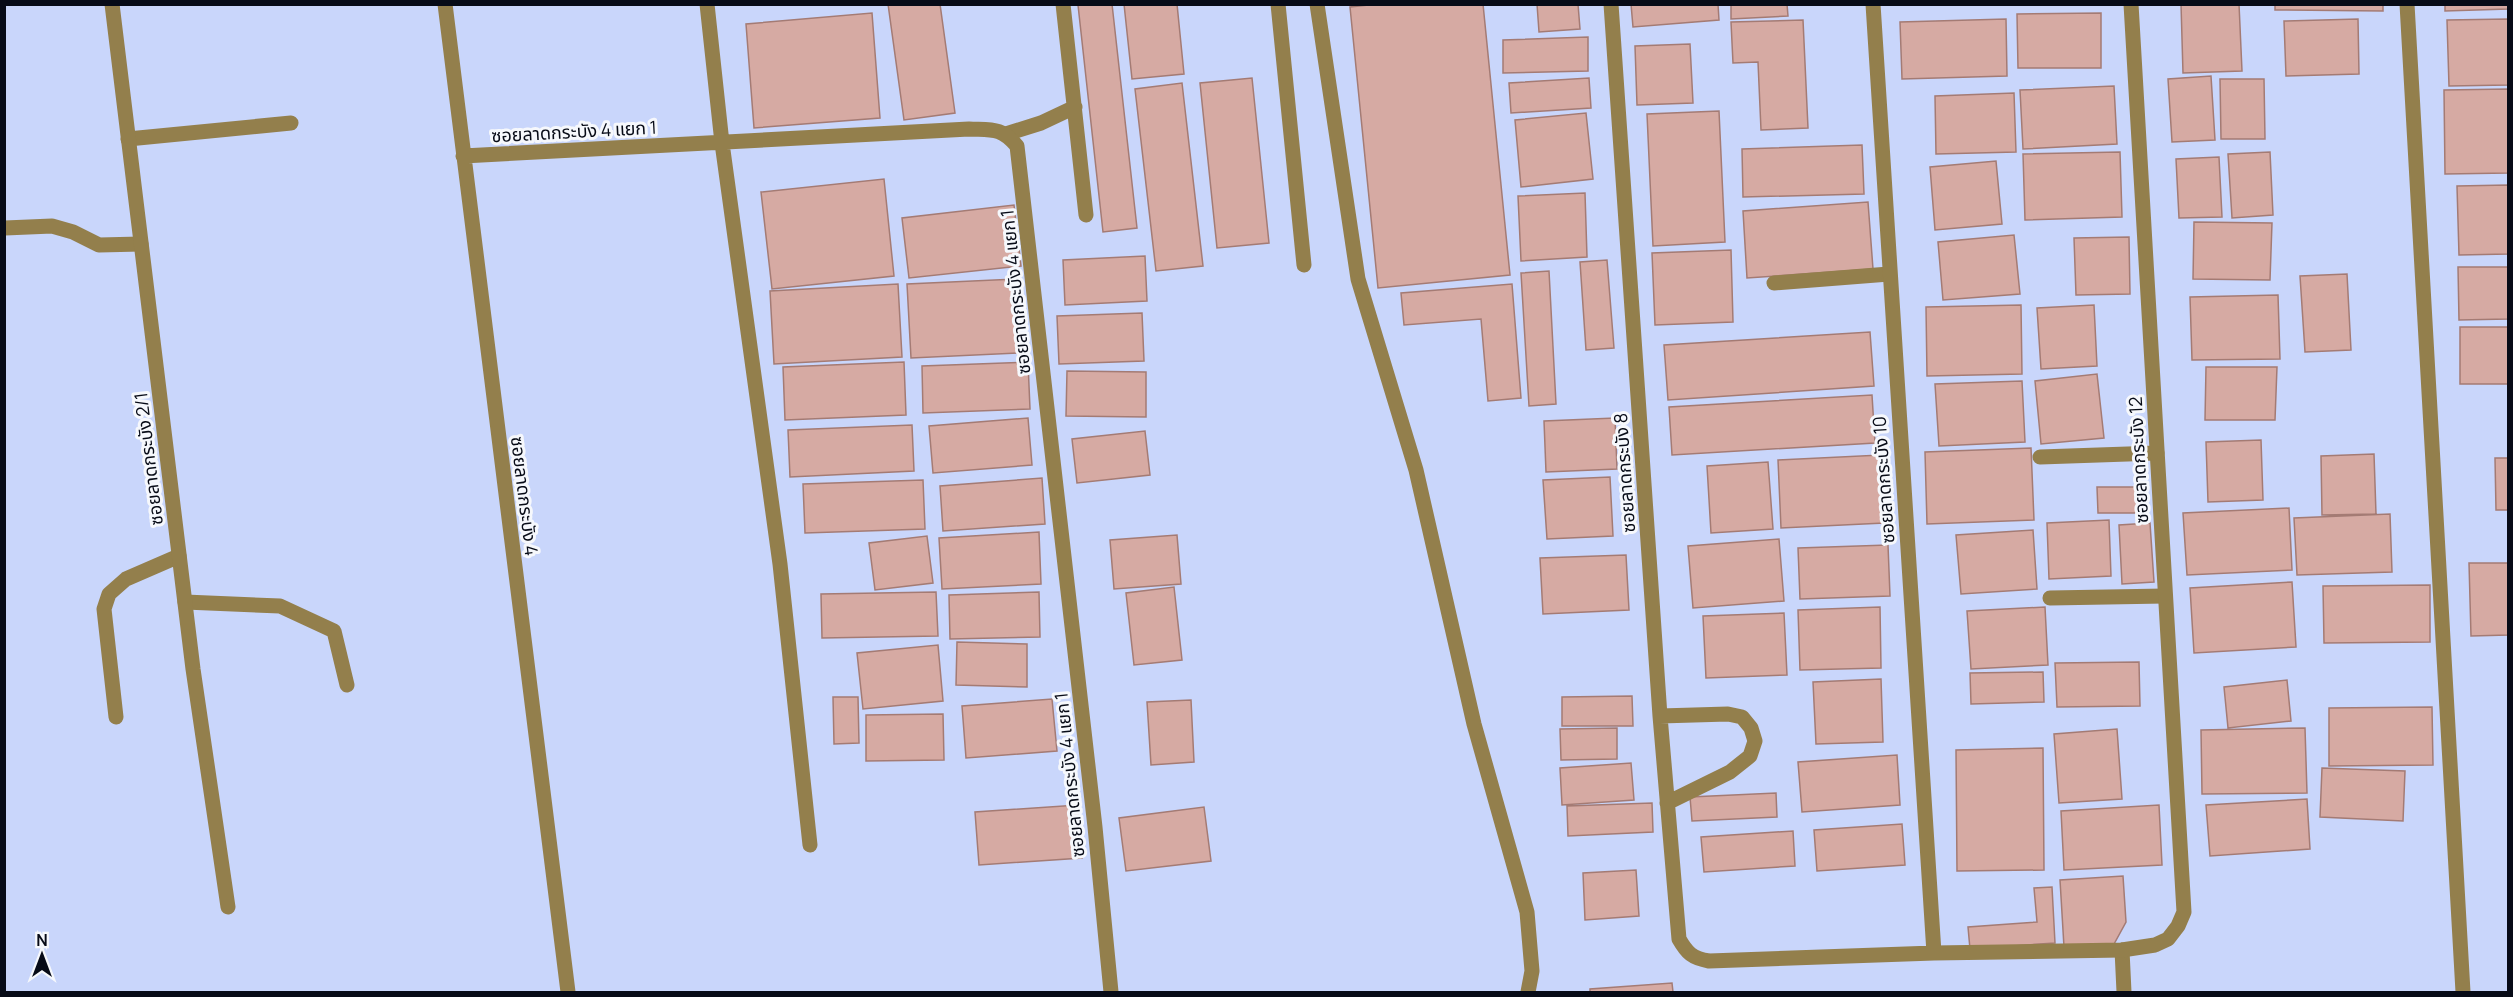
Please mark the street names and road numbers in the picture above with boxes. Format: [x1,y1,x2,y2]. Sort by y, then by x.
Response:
street label: ซอยลาดกระบัง 4 แยก 1 [491,115,657,147]
street label: ซอยลาดกระบัง 4 แยก 1 [994,208,1036,376]
street label: ซอยลาดกระบัง 2/1 [128,391,168,527]
street label: ซอยลาดกระบัง 12 [2123,396,2153,524]
street label: ซอยลาดกระบัง 8 [1608,412,1640,534]
street label: ซอยลาดกระบัง 10 [1867,416,1899,544]
street label: ซอยลาดกระบัง 4 [506,435,544,557]
street label: ซอยลาดกระบัง 4 แยก 1 [1048,691,1090,859]

